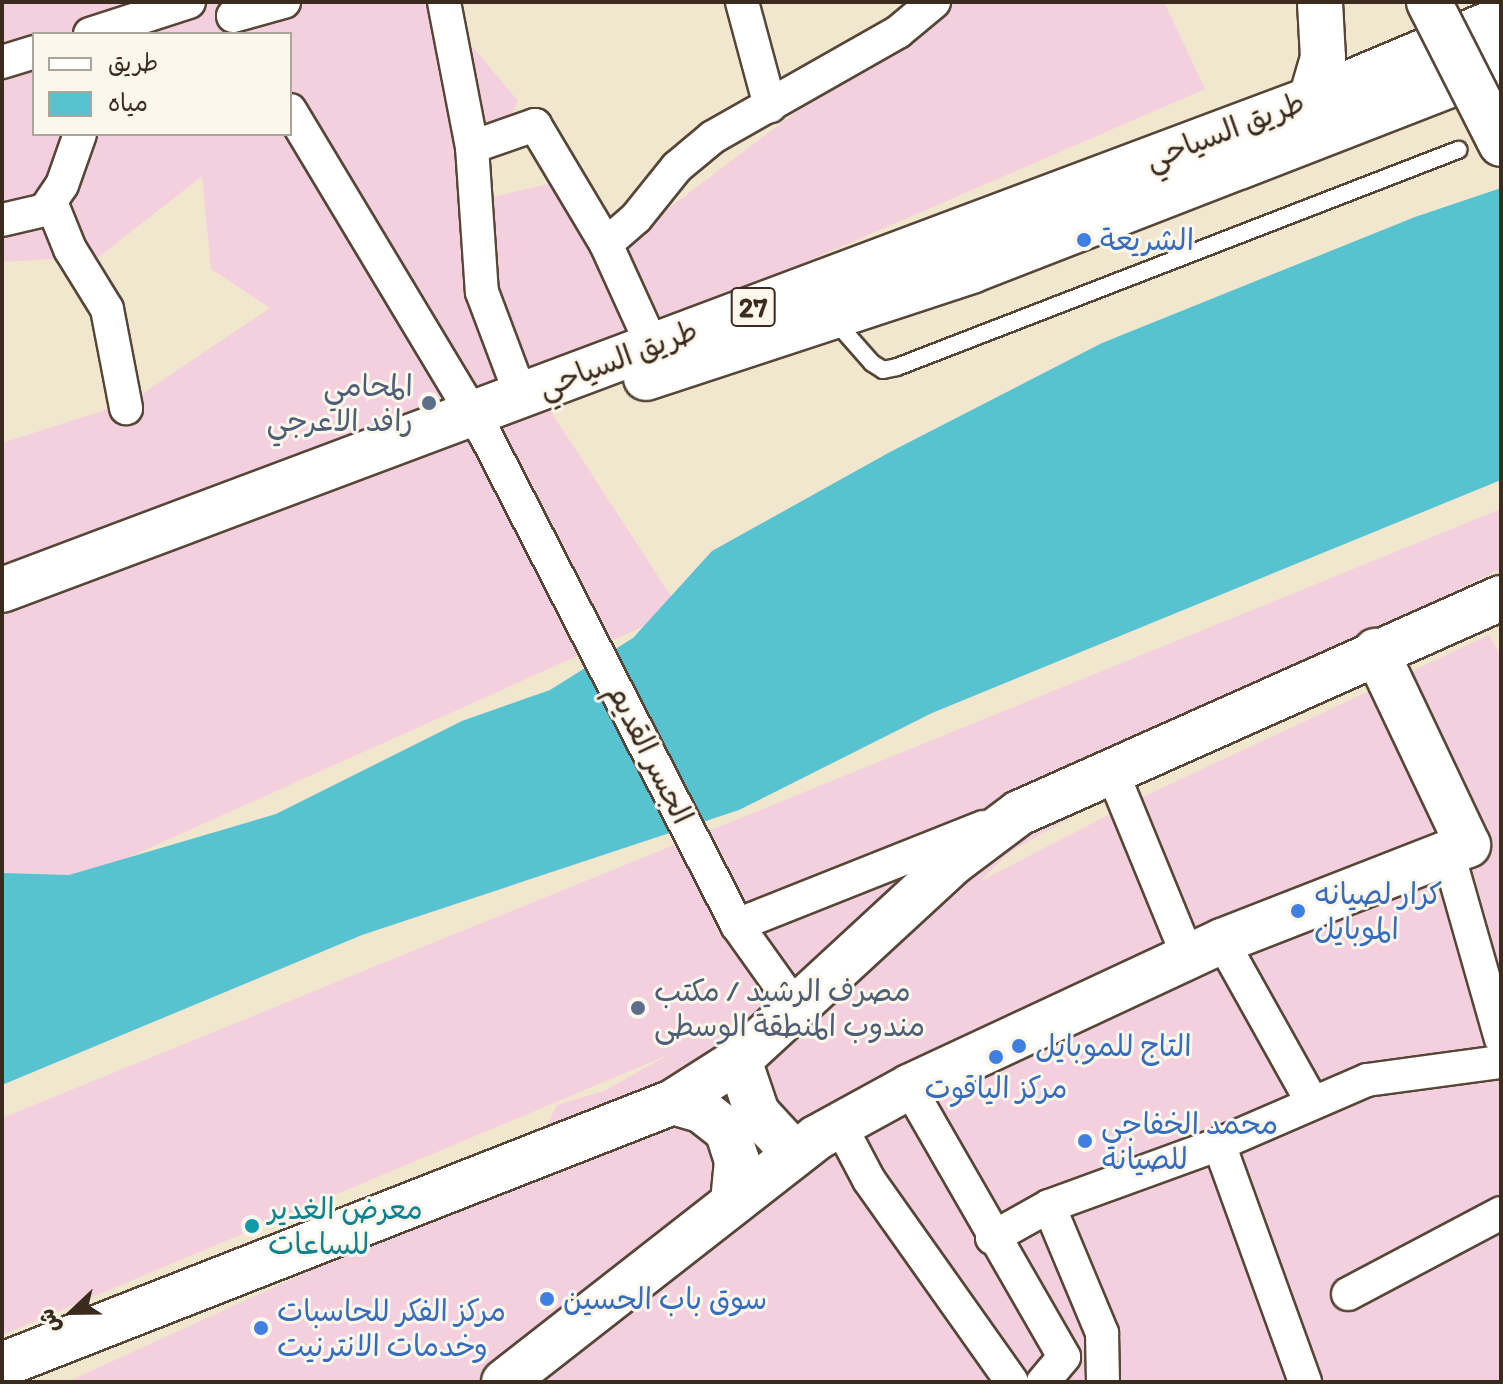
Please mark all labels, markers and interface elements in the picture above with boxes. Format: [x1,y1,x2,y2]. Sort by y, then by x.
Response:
legend [32,32,292,136]
text: طريق [108,48,158,77]
street label: طريق السياحي [1140,84,1310,178]
text: مياه [108,88,148,117]
place label: الشريعة [1100,222,1194,258]
marker: الشريعة [1075,231,1093,249]
road number: 27 [729,283,777,331]
street label: طريق السياحي [533,312,703,406]
place label: المحامي رافد الاعرجي [266,368,413,438]
marker: المحامي رافد الاعرجي [420,394,438,412]
street label: الجسر القديم [599,678,701,830]
place label: كرار لصيانه الموبايل [1314,876,1442,946]
marker: كرار لصيانه الموبايل [1289,902,1307,920]
place label: مصرف الرشيد / مكتب مندوب المنطقة الوسطى [654,973,925,1044]
marker: مصرف الرشيد / مكتب مندوب المنطقة الوسطى [629,999,647,1017]
place label: التاج للموبايل [1035,1028,1192,1064]
marker: التاج للموبايل [1010,1037,1028,1055]
marker: مركز الياقوت [987,1048,1005,1066]
place label: مركز الياقوت [924,1070,1068,1106]
place label: محمد الخفاجي للصيانه [1101,1106,1278,1176]
marker: محمد الخفاجي للصيانه [1076,1132,1094,1150]
place label: معرض الغدير للساعات [268,1191,423,1262]
marker: معرض الغدير للساعات [243,1217,261,1235]
north arrow [32,1272,112,1352]
place label: سوق باب الحسين [563,1281,767,1317]
marker: سوق باب الحسين [538,1290,556,1308]
place label: مركز الفكر للحاسبات وخدمات الانترنيت [277,1293,506,1364]
text: ش [32,1305,66,1337]
marker: مركز الفكر للحاسبات وخدمات الانترنيت [252,1319,270,1337]

